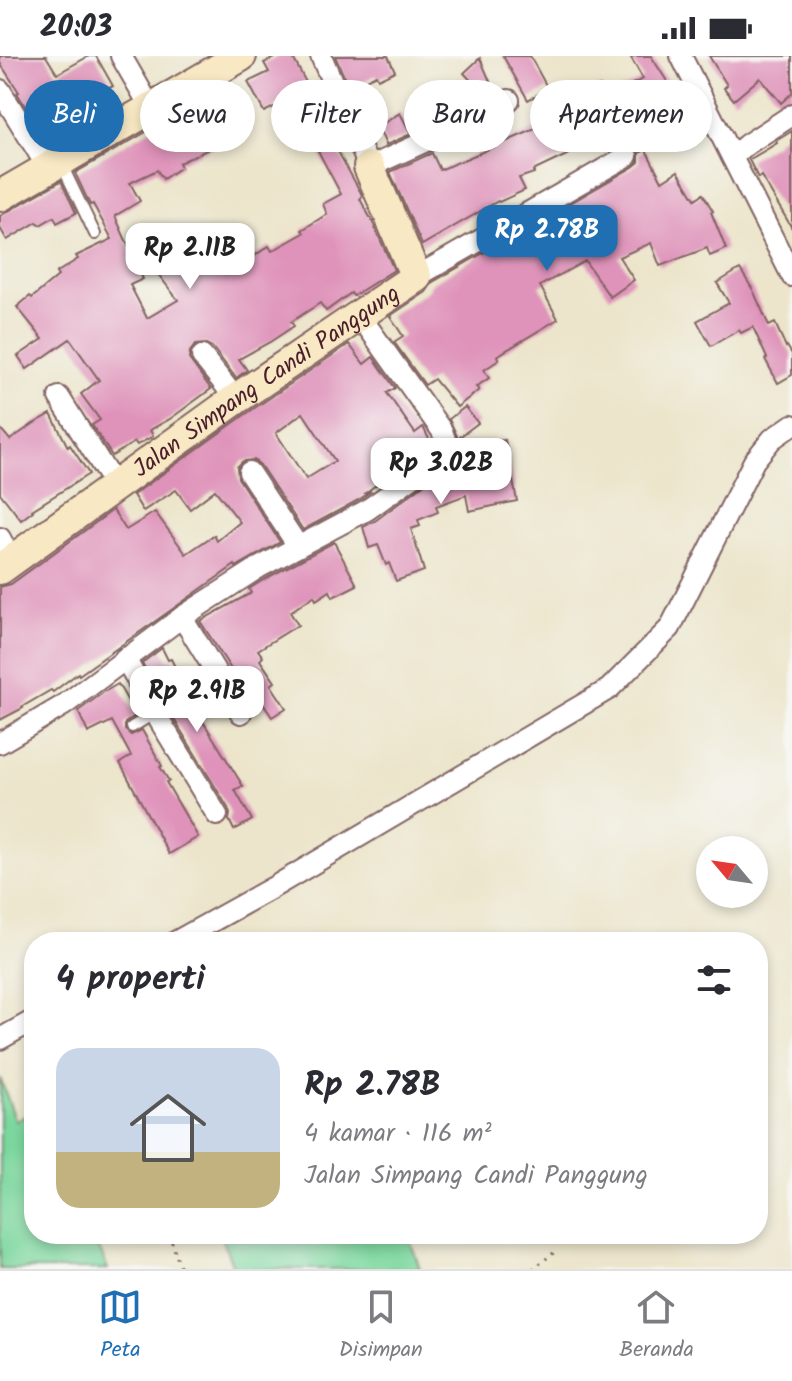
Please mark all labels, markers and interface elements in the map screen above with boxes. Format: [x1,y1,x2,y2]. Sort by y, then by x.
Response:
text: 20:03 [40,4,112,52]
chip: Beli [24,80,124,152]
chip: Sewa [140,80,255,152]
chip: Filter [271,80,388,152]
chip: Baru [404,80,514,152]
chip: Apartemen [530,80,712,152]
pin: Rp 2.78B [464,205,630,273]
text: Rp 2.78B [495,210,599,252]
pin: Rp 2.11B [107,223,273,291]
text: Rp 2.11B [144,228,236,270]
street label: Jalan Simpang Candi Panggung [125,275,408,488]
pin: Rp 3.02B [358,438,524,506]
text: Rp 3.02B [389,443,493,485]
pin: Rp 2.91B [114,666,280,734]
text: Rp 2.91B [148,671,246,713]
north arrow [696,836,768,908]
map controls [696,836,768,908]
text: 4 properti [56,953,205,1007]
icon: filters [692,958,736,1002]
text: Rp 2.78B [304,1059,441,1113]
icon: home [120,1080,216,1176]
text: 4 kamar · 116 m² [304,1113,492,1155]
text: Jalan Simpang Candi Panggung [304,1155,648,1197]
tab: Peta [98,1285,142,1368]
tab: Disimpan [339,1285,423,1368]
tab: Beranda [619,1285,694,1368]

